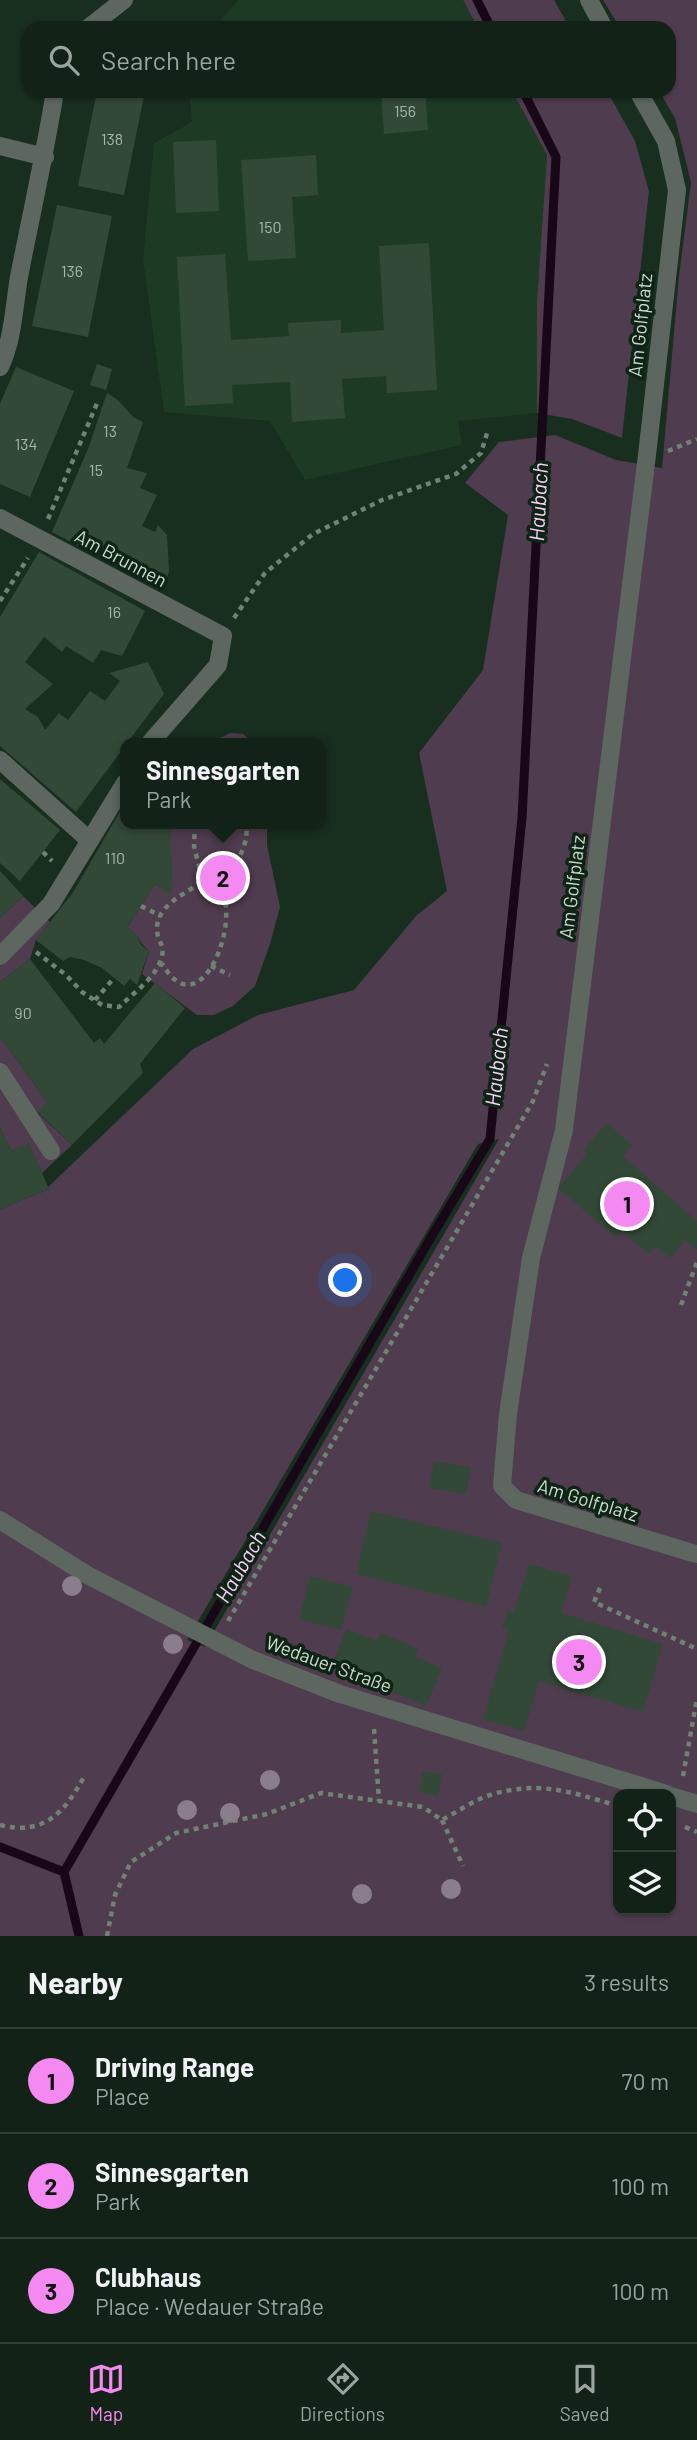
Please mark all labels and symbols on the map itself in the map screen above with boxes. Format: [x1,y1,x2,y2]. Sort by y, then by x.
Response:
house number: 156 [394,101,416,120]
house number: 138 [101,129,123,148]
house number: 150 [259,217,281,236]
house number: 136 [61,261,83,280]
street label: Am Golfplatz [623,272,656,378]
house number: 13 [103,421,117,440]
house number: 134 [15,434,37,453]
house number: 15 [89,460,103,479]
water label: Haubach [523,462,552,542]
street label: Am Brunnen [71,524,171,591]
house number: 16 [107,602,121,621]
street label: Am Golfplatz [554,834,589,940]
house number: 110 [105,848,125,867]
pin: 2 [200,852,246,904]
house number: 90 [14,1003,32,1022]
water label: Haubach [479,1026,512,1108]
pin: 1 [604,1178,650,1230]
your location [328,1263,362,1297]
street label: Am Golfplatz [535,1473,641,1526]
water label: Haubach [209,1526,270,1607]
street label: Wedauer Straße [263,1630,395,1697]
pin: 3 [556,1636,602,1688]

